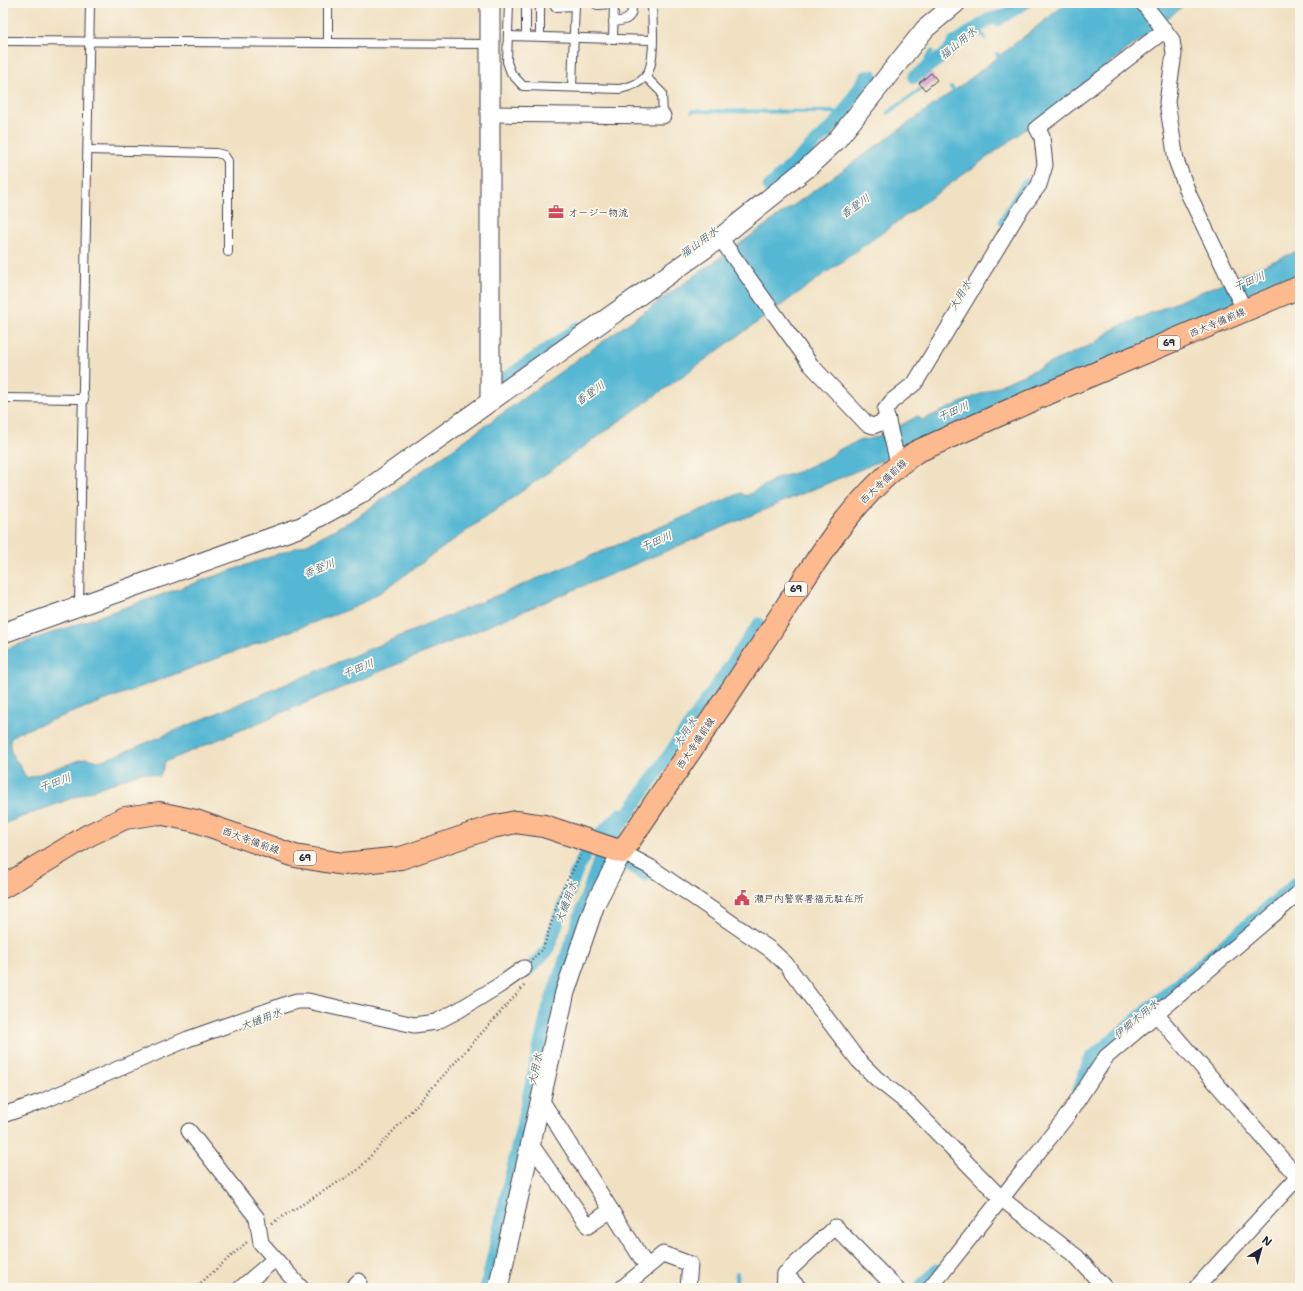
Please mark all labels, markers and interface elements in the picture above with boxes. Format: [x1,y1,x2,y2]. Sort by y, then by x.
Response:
water label: 福山用水 [936,24,980,63]
water label: 香登川 [837,191,873,222]
office icon: オージー物流 [547,203,565,221]
place label: オージー物流 [568,206,628,219]
water label: 福山用水 [677,223,722,261]
water label: 干田川 [1231,268,1267,295]
water label: 大用水 [946,277,975,313]
street label: 西大寺備前線 [1187,305,1247,340]
road number: 69 [1158,336,1180,350]
water label: 香登川 [572,378,608,409]
water label: 干田川 [935,398,971,425]
street label: 西大寺備前線 [857,456,910,507]
water label: 干田川 [638,528,674,555]
water label: 香登川 [301,556,337,581]
road number: 69 [785,582,807,596]
water label: 干田川 [340,655,376,682]
water label: 大用水 [670,714,701,750]
street label: 西大寺備前線 [673,715,718,772]
water label: 干田川 [37,770,73,795]
street label: 西大寺備前線 [220,824,281,857]
road number: 69 [294,851,316,865]
water label: 大樋用水 [552,879,581,925]
public building icon: 瀬戸内警察署福元駐在所 [733,889,751,907]
place label: 瀬戸内警察署福元駐在所 [754,892,864,905]
water label: 伊郷木用水 [1110,996,1162,1043]
water label: 大樋用水 [238,1005,284,1034]
water label: 大用水 [525,1051,546,1087]
north arrow [1241,1229,1281,1269]
text: N [1259,1233,1275,1250]

